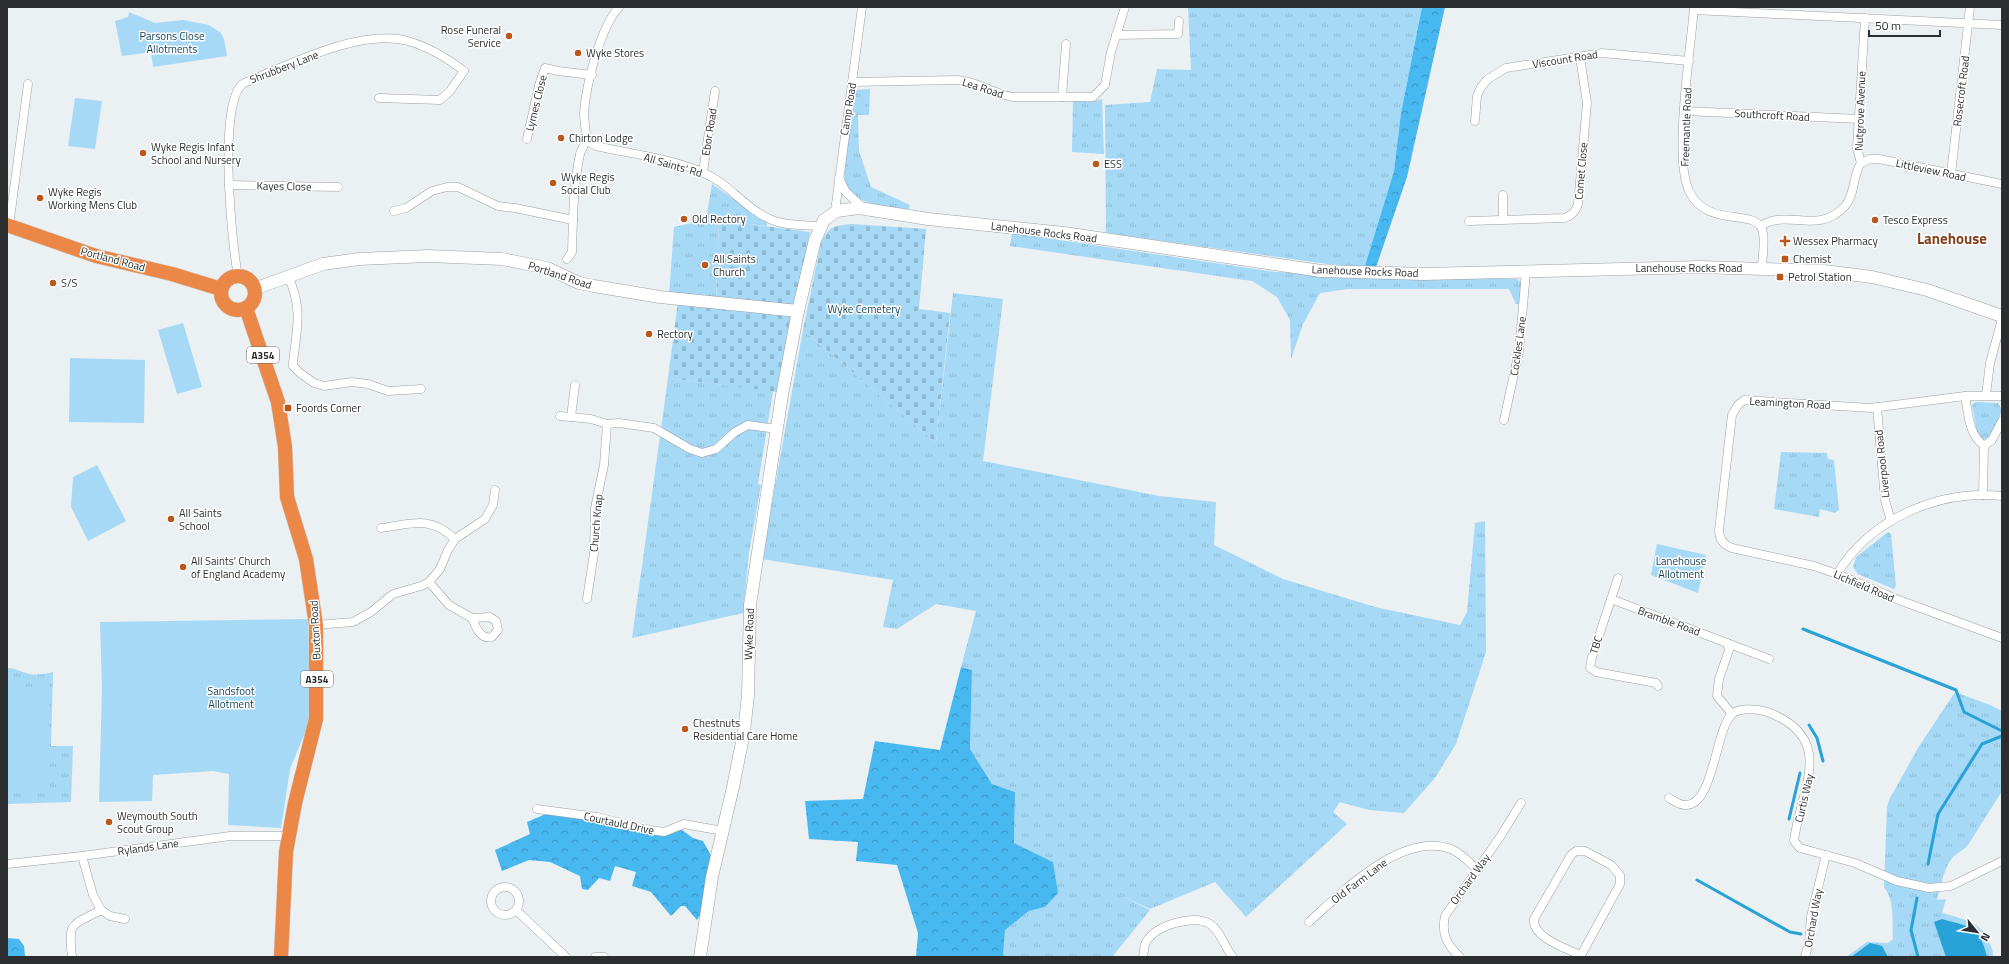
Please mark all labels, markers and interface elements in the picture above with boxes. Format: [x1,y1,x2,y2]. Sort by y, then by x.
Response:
scale bar [1869,12,1940,38]
text: 50 m [1875,16,1901,35]
place label: Rose Funeral Service [441,22,501,51]
park label: Parsons Close Allotments [139,28,205,57]
marker: Rose Funeral Service [504,31,514,41]
place label: Wyke Stores [586,45,644,61]
street label: Shrubbery Lane [247,46,321,87]
street label: Viscount Road [1531,46,1599,72]
marker: Wyke Stores [573,48,583,58]
street label: Rosecroft Road [1949,55,1973,127]
street label: Nutgrove Avenue [1851,70,1869,151]
street label: Lymes Close [521,73,551,133]
street label: Lea Road [960,74,1006,102]
street label: Camp Road [836,82,860,136]
street label: Freemantle Road [1677,87,1695,167]
street label: Southcroft Road [1734,105,1810,125]
street label: Ebor Road [697,107,721,157]
place label: Chirton Lodge [569,130,634,146]
marker: Chirton Lodge [556,133,566,143]
place label: Wyke Regis Infant School and Nursery [151,139,241,168]
street label: Comet Close [1571,141,1592,200]
marker: Wyke Regis Infant School and Nursery [138,148,148,158]
street label: All Saints' Rd [642,149,704,181]
street label: Littleview Road [1894,155,1968,185]
place label: ESS [1104,156,1122,172]
marker: ESS [1091,159,1101,169]
place label: Wyke Regis Social Club [561,169,615,198]
street label: Kayes Close [256,178,312,194]
marker: Wyke Regis Social Club [548,178,558,188]
place label: Wyke Regis Working Mens Club [48,184,137,213]
marker: Wyke Regis Working Mens Club [35,193,45,203]
place label: Old Rectory [692,211,747,227]
place label: Tesco Express [1883,212,1948,228]
marker: Old Rectory [679,214,689,224]
marker: Tesco Express [1870,215,1880,225]
street label: Lanehouse Rocks Road [990,218,1098,246]
district label: Lanehouse [1917,227,1987,250]
place label: Wessex Pharmacy [1793,233,1878,249]
marker: Wessex Pharmacy [1780,236,1790,246]
street label: Portland Road [79,243,147,275]
place label: All Saints Church [713,251,756,280]
place label: Chemist [1793,251,1831,267]
marker: Chemist [1780,254,1790,264]
street label: Portland Road [526,257,594,293]
marker: All Saints Church [700,260,710,270]
street label: Lanehouse Rocks Road [1636,260,1743,276]
street label: Lanehouse Rocks Road [1311,261,1419,281]
place label: Petrol Station [1788,269,1852,285]
marker: Petrol Station [1775,272,1785,282]
place label: S/S [61,275,77,291]
marker: S/S [48,278,58,288]
park label: Wyke Cemetery [828,301,901,317]
street label: Cockles Lane [1506,315,1530,377]
place label: Rectory [657,326,694,342]
marker: Rectory [644,329,654,339]
road number: A354 [247,347,279,363]
street label: Leamington Road [1749,393,1831,413]
place label: Foords Corner [296,400,361,416]
marker: Foords Corner [283,403,293,413]
street label: Liverpool Road [1870,429,1894,499]
street label: Church Knap [586,493,607,553]
place label: All Saints School [179,505,222,534]
marker: All Saints School [166,514,176,524]
place label: All Saints' Church of England Academy [191,553,286,582]
park label: Lanehouse Allotment [1656,553,1707,582]
marker: All Saints' Church of England Academy [178,562,188,572]
street label: Lichfield Road [1831,566,1897,606]
street label: Buxton Road [305,600,325,660]
street label: Bramble Road [1636,602,1703,640]
street label: Wyke Road [740,608,758,660]
street label: TBC [1586,634,1606,656]
road number: A354 [301,671,333,687]
park label: Sandsfoot Allotment [207,683,255,712]
place label: Chestnuts Residential Care Home [693,715,798,744]
marker: Chestnuts Residential Care Home [680,724,690,734]
street label: Curtis Way [1791,771,1818,824]
place label: Weymouth South Scout Group [117,808,198,837]
street label: Courtauld Drive [582,808,656,838]
marker: Weymouth South Scout Group [104,817,114,827]
street label: Rylands Lane [116,835,180,859]
street label: Orchard Way [1446,850,1494,908]
street label: Old Farm Lane [1328,854,1391,907]
street label: Orchard Way [1800,887,1826,949]
north arrow [1957,912,1997,952]
text: N [1977,930,1994,944]

